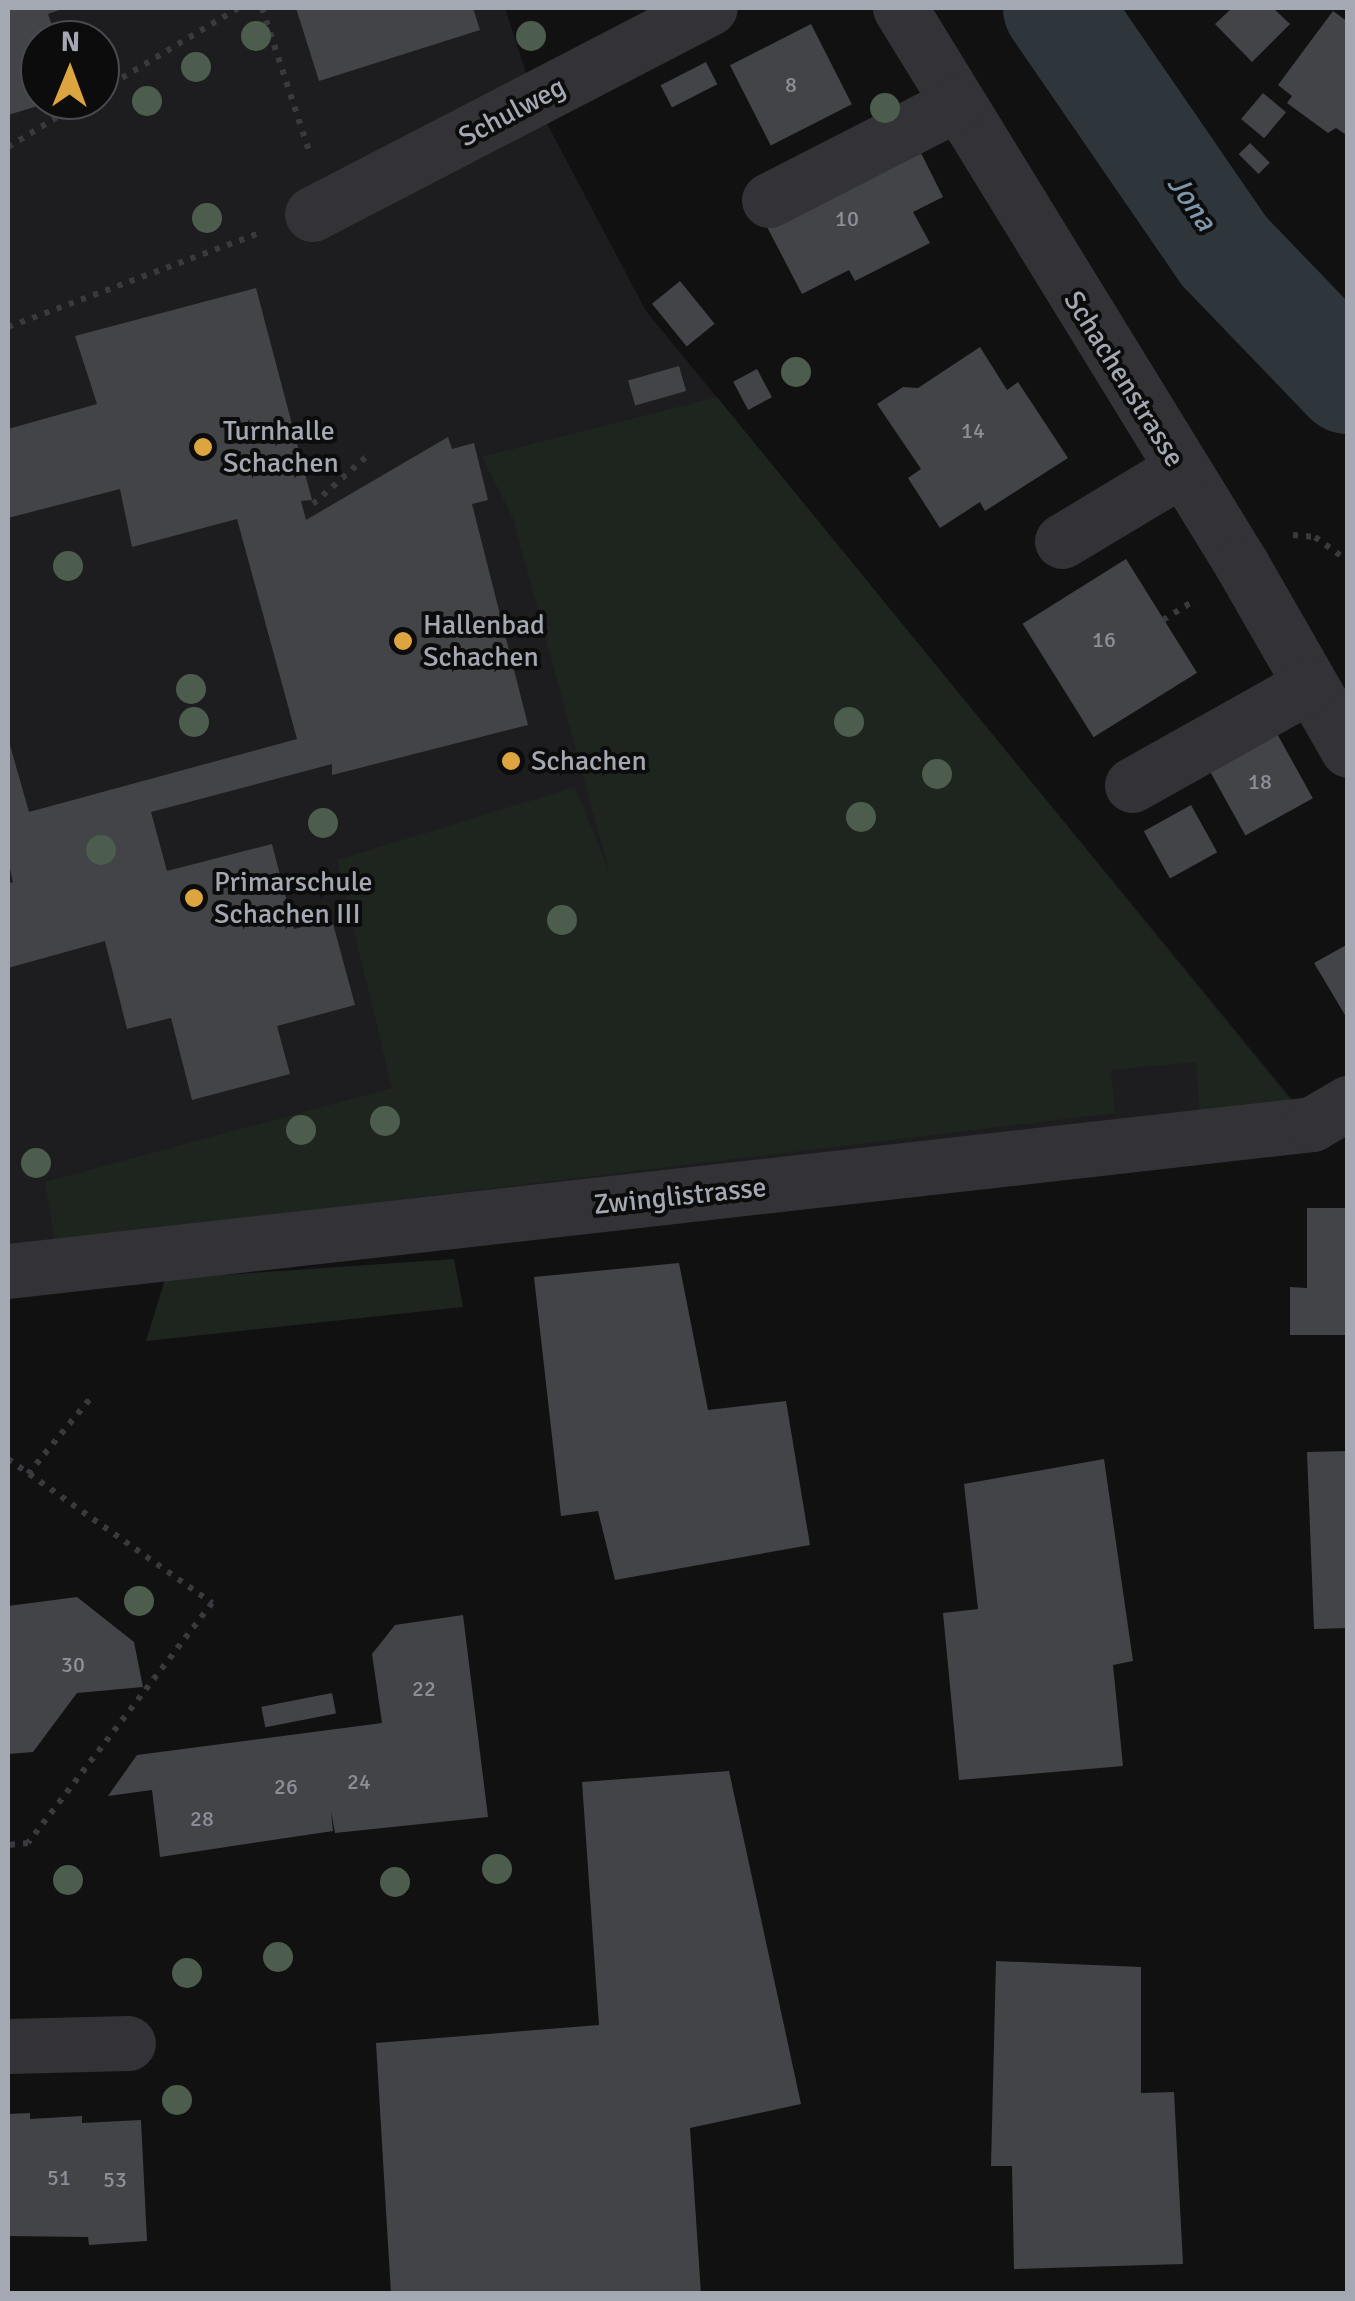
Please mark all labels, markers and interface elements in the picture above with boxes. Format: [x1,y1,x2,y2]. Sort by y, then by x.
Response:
north arrow [20,20,120,120]
text: N [60,25,81,59]
street label: Schulweg [453,70,571,154]
house number: 8 [785,72,797,98]
water label: Jona [1159,168,1223,238]
house number: 10 [835,206,859,232]
street label: Schachenstrasse [1057,285,1191,473]
place label: Turnhalle Schachen [223,414,339,480]
house number: 14 [961,418,985,444]
marker: Turnhalle Schachen [192,436,214,458]
place label: Hallenbad Schachen [423,608,545,674]
house number: 16 [1092,627,1116,653]
marker: Hallenbad Schachen [392,630,414,652]
place label: Schachen [531,744,647,778]
marker: Schachen [500,750,522,772]
house number: 18 [1248,769,1272,795]
place label: Primarschule Schachen III [214,865,373,931]
marker: Primarschule Schachen III [183,887,205,909]
street label: Zwinglistrasse [592,1170,768,1222]
house number: 30 [61,1652,85,1678]
house number: 22 [412,1676,436,1702]
house number: 24 [347,1769,371,1795]
house number: 26 [274,1774,298,1800]
house number: 28 [190,1806,214,1832]
house number: 51 [47,2165,71,2191]
house number: 53 [103,2167,127,2193]

